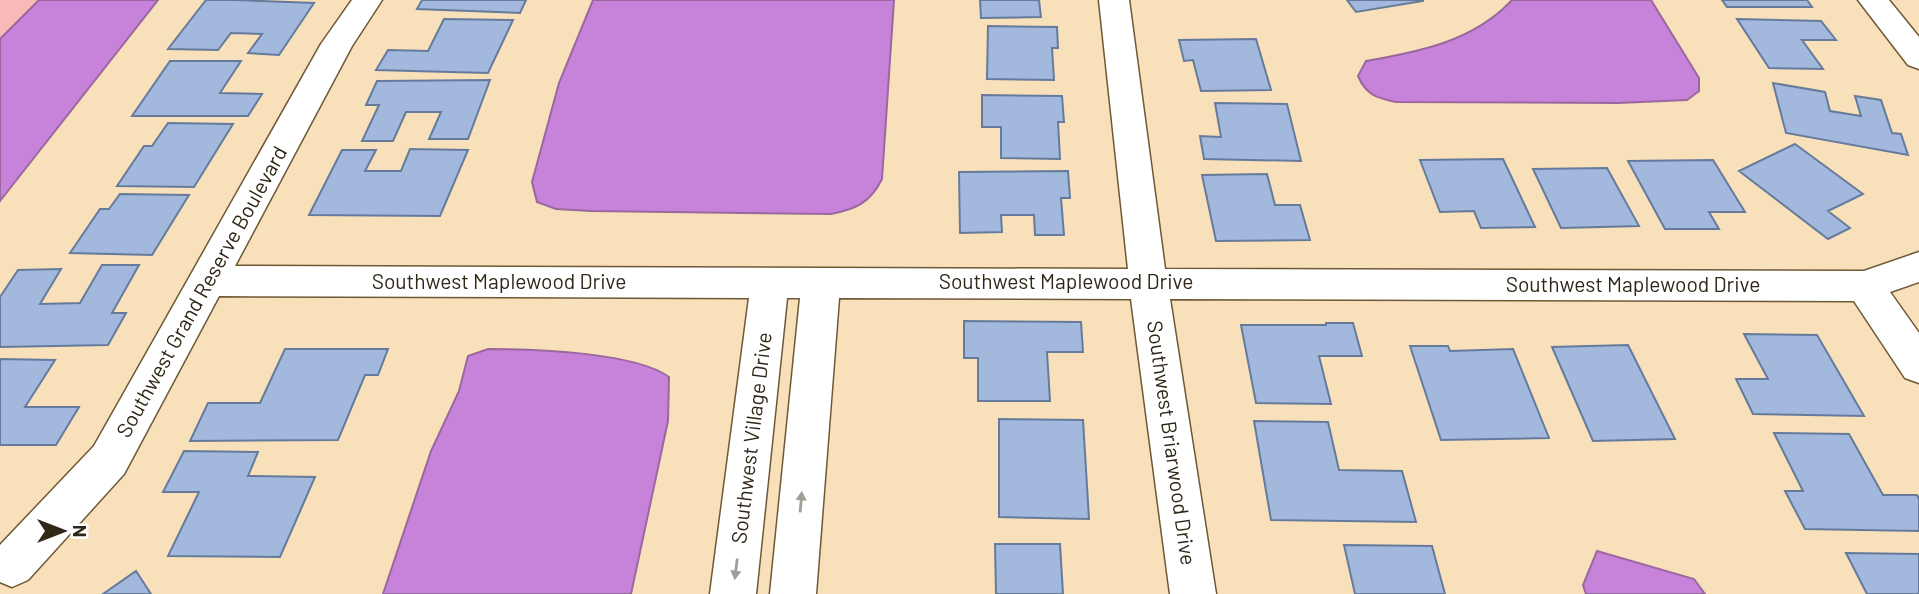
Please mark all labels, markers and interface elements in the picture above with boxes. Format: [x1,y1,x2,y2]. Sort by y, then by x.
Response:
street label: Southwest Grand Reserve Boulevard [110,141,291,441]
street label: Southwest Maplewood Drive [372,268,626,293]
street label: Southwest Maplewood Drive [939,268,1193,293]
street label: Southwest Maplewood Drive [1506,271,1760,296]
street label: Southwest Briarwood Drive [1143,319,1202,567]
street label: Southwest Village Drive [725,331,776,545]
one-way arrow [796,490,807,512]
north arrow [28,496,98,566]
text: N [69,525,92,537]
one-way arrow [730,558,741,580]

